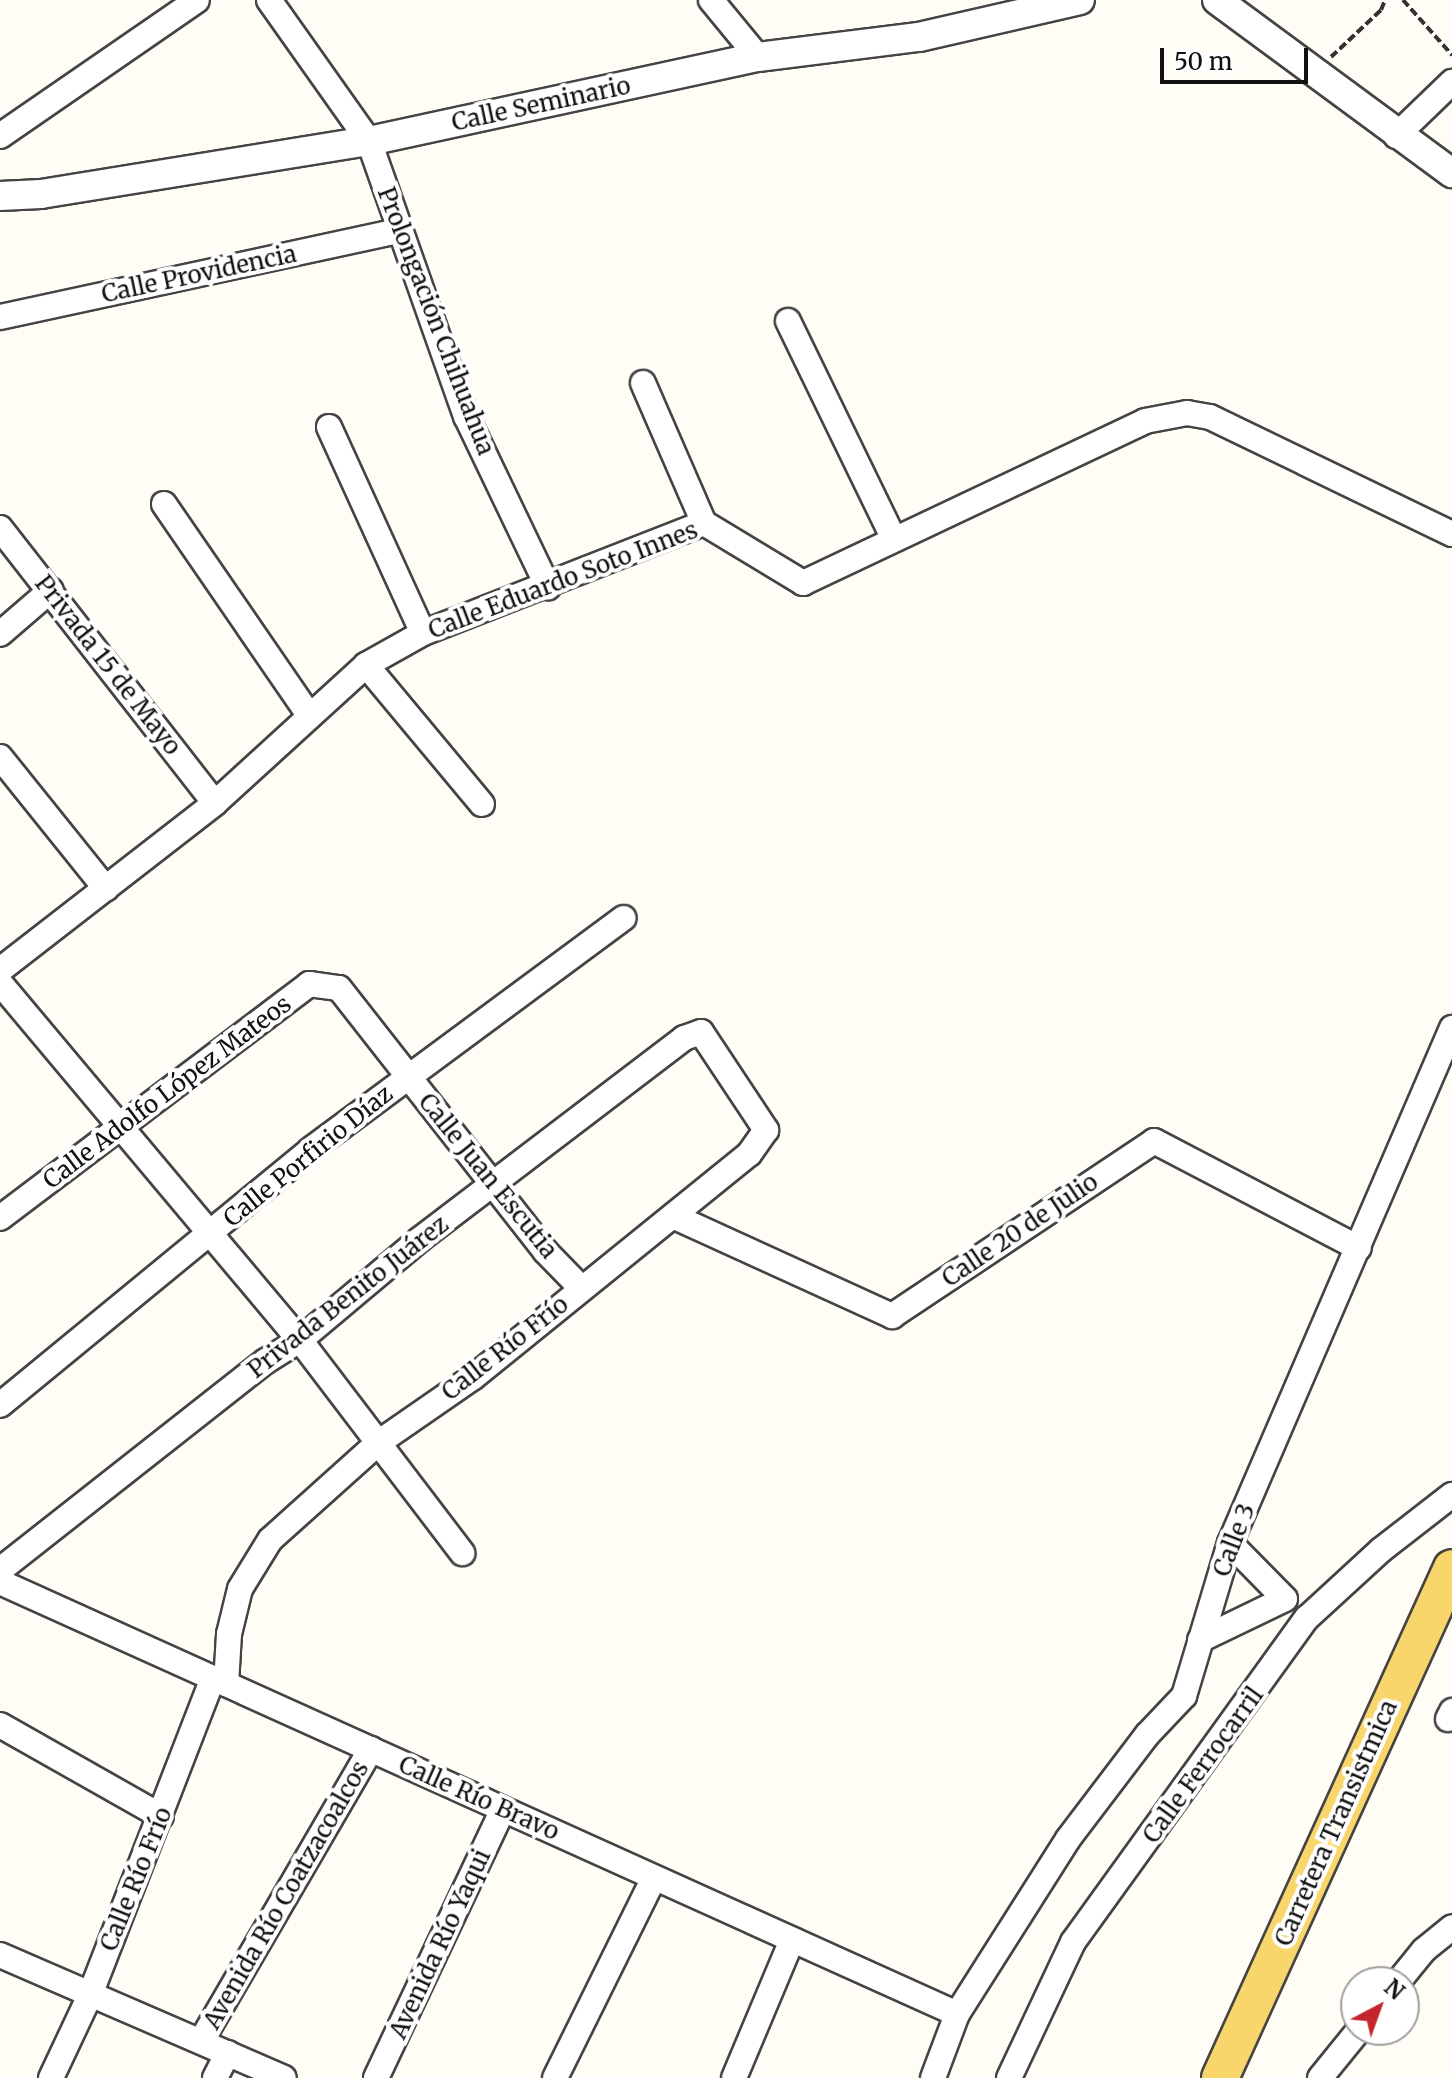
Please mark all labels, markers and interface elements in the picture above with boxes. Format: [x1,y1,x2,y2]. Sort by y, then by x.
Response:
scale bar [1164,32,1312,82]
text: 50 m [1174,46,1233,77]
street label: Calle Seminario [449,71,633,137]
street label: Prolongación Chihuahua [372,183,500,459]
street label: Calle Providencia [99,239,299,309]
street label: Calle Eduardo Soto Innes [424,515,702,645]
street label: Privada 15 de Mayo [29,569,187,761]
street label: Calle Adolfo López Mateos [37,989,297,1195]
street label: Calle Porfirio Díaz [218,1079,398,1233]
street label: Calle Juan Escutia [413,1088,563,1264]
street label: Calle 20 de Julio [937,1167,1103,1293]
street label: Privada Benito Juárez [242,1210,454,1384]
street label: Calle Río Frío [436,1290,574,1406]
street label: Calle 3 [1207,1500,1261,1580]
street label: Calle Ferrocarril [1137,1681,1269,1849]
street label: Carretera Transistmica [1269,1696,1403,1950]
street label: Calle Río Bravo [394,1750,564,1846]
street label: Avenida Río Coatzacoalcos [197,1756,375,2034]
street label: Calle Río Frío [94,1803,178,1955]
street label: Avenida Río Yaqui [383,1845,497,2043]
north arrow [1340,1966,1420,2046]
text: N [1379,1973,1410,2006]

